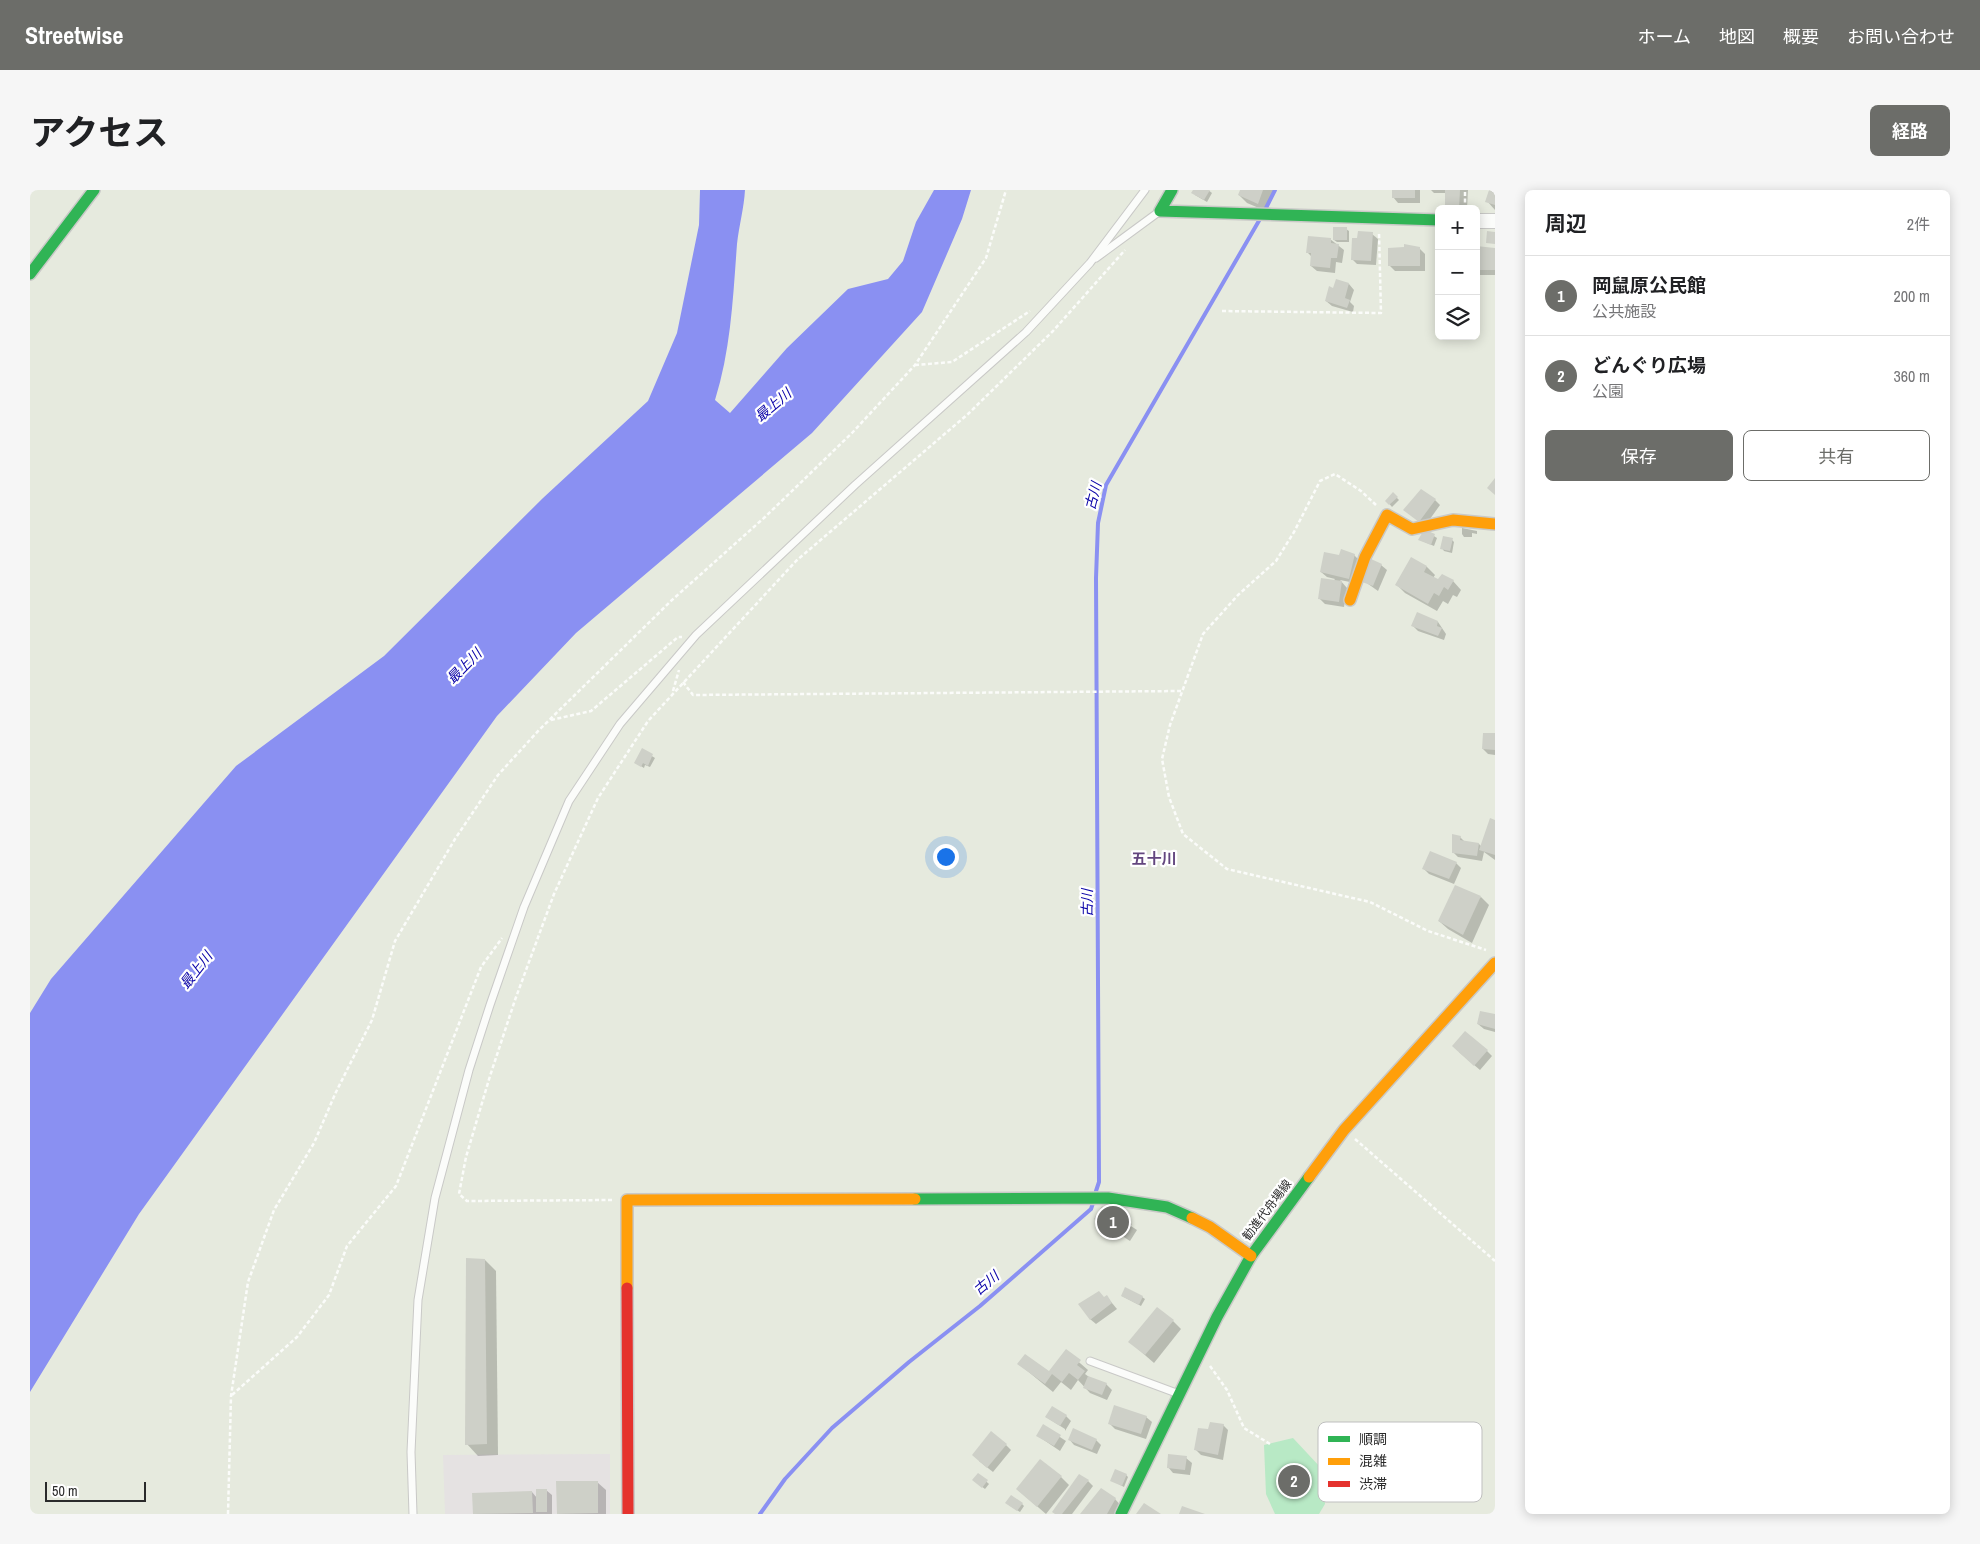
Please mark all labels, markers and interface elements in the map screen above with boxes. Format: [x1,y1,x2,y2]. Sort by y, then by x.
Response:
text: Streetwise [25,19,123,51]
text: ホーム [1638,24,1691,49]
text: 地図 [1719,24,1755,49]
text: 概要 [1783,24,1819,49]
text: お問い合わせ [1847,24,1955,49]
button: 経路 [1870,105,1950,156]
text: アクセス [30,109,168,156]
map controls [1435,205,1480,340]
button: + [1435,205,1480,250]
text: 周辺 [1545,209,1587,238]
text: 2件 [1907,213,1930,235]
button: − [1435,250,1480,295]
text: 岡鼠原公民館 [1592,272,1706,298]
text: 1 [1557,285,1565,307]
text: 200 m [1894,285,1930,307]
button: layers [1435,295,1480,340]
text: 公共施設 [1592,300,1656,322]
text: どんぐり広場 [1592,352,1706,378]
text: 2 [1557,365,1565,387]
text: 360 m [1894,365,1930,387]
text: 公園 [1592,380,1624,402]
water label: 最上川 [751,383,796,425]
button: 保存 [1545,430,1733,481]
button: 共有 [1743,430,1930,481]
water label: 古川 [1081,478,1106,512]
water label: 最上川 [443,643,487,687]
your location [933,844,959,870]
district label: 五十川 [1131,848,1177,869]
water label: 古川 [1078,887,1096,917]
water label: 最上川 [176,946,217,992]
street label: 勧進代舟場線 [1239,1176,1295,1244]
pin: 1 [1097,1203,1129,1241]
water label: 古川 [969,1266,1004,1299]
legend [1318,1422,1482,1502]
text: 順調 [1359,1430,1387,1448]
text: 混雑 [1359,1452,1387,1470]
pin: 2 [1278,1462,1310,1500]
text: 渋滞 [1359,1475,1387,1493]
scale bar [45,1479,146,1502]
text: 50 m [52,1482,78,1500]

